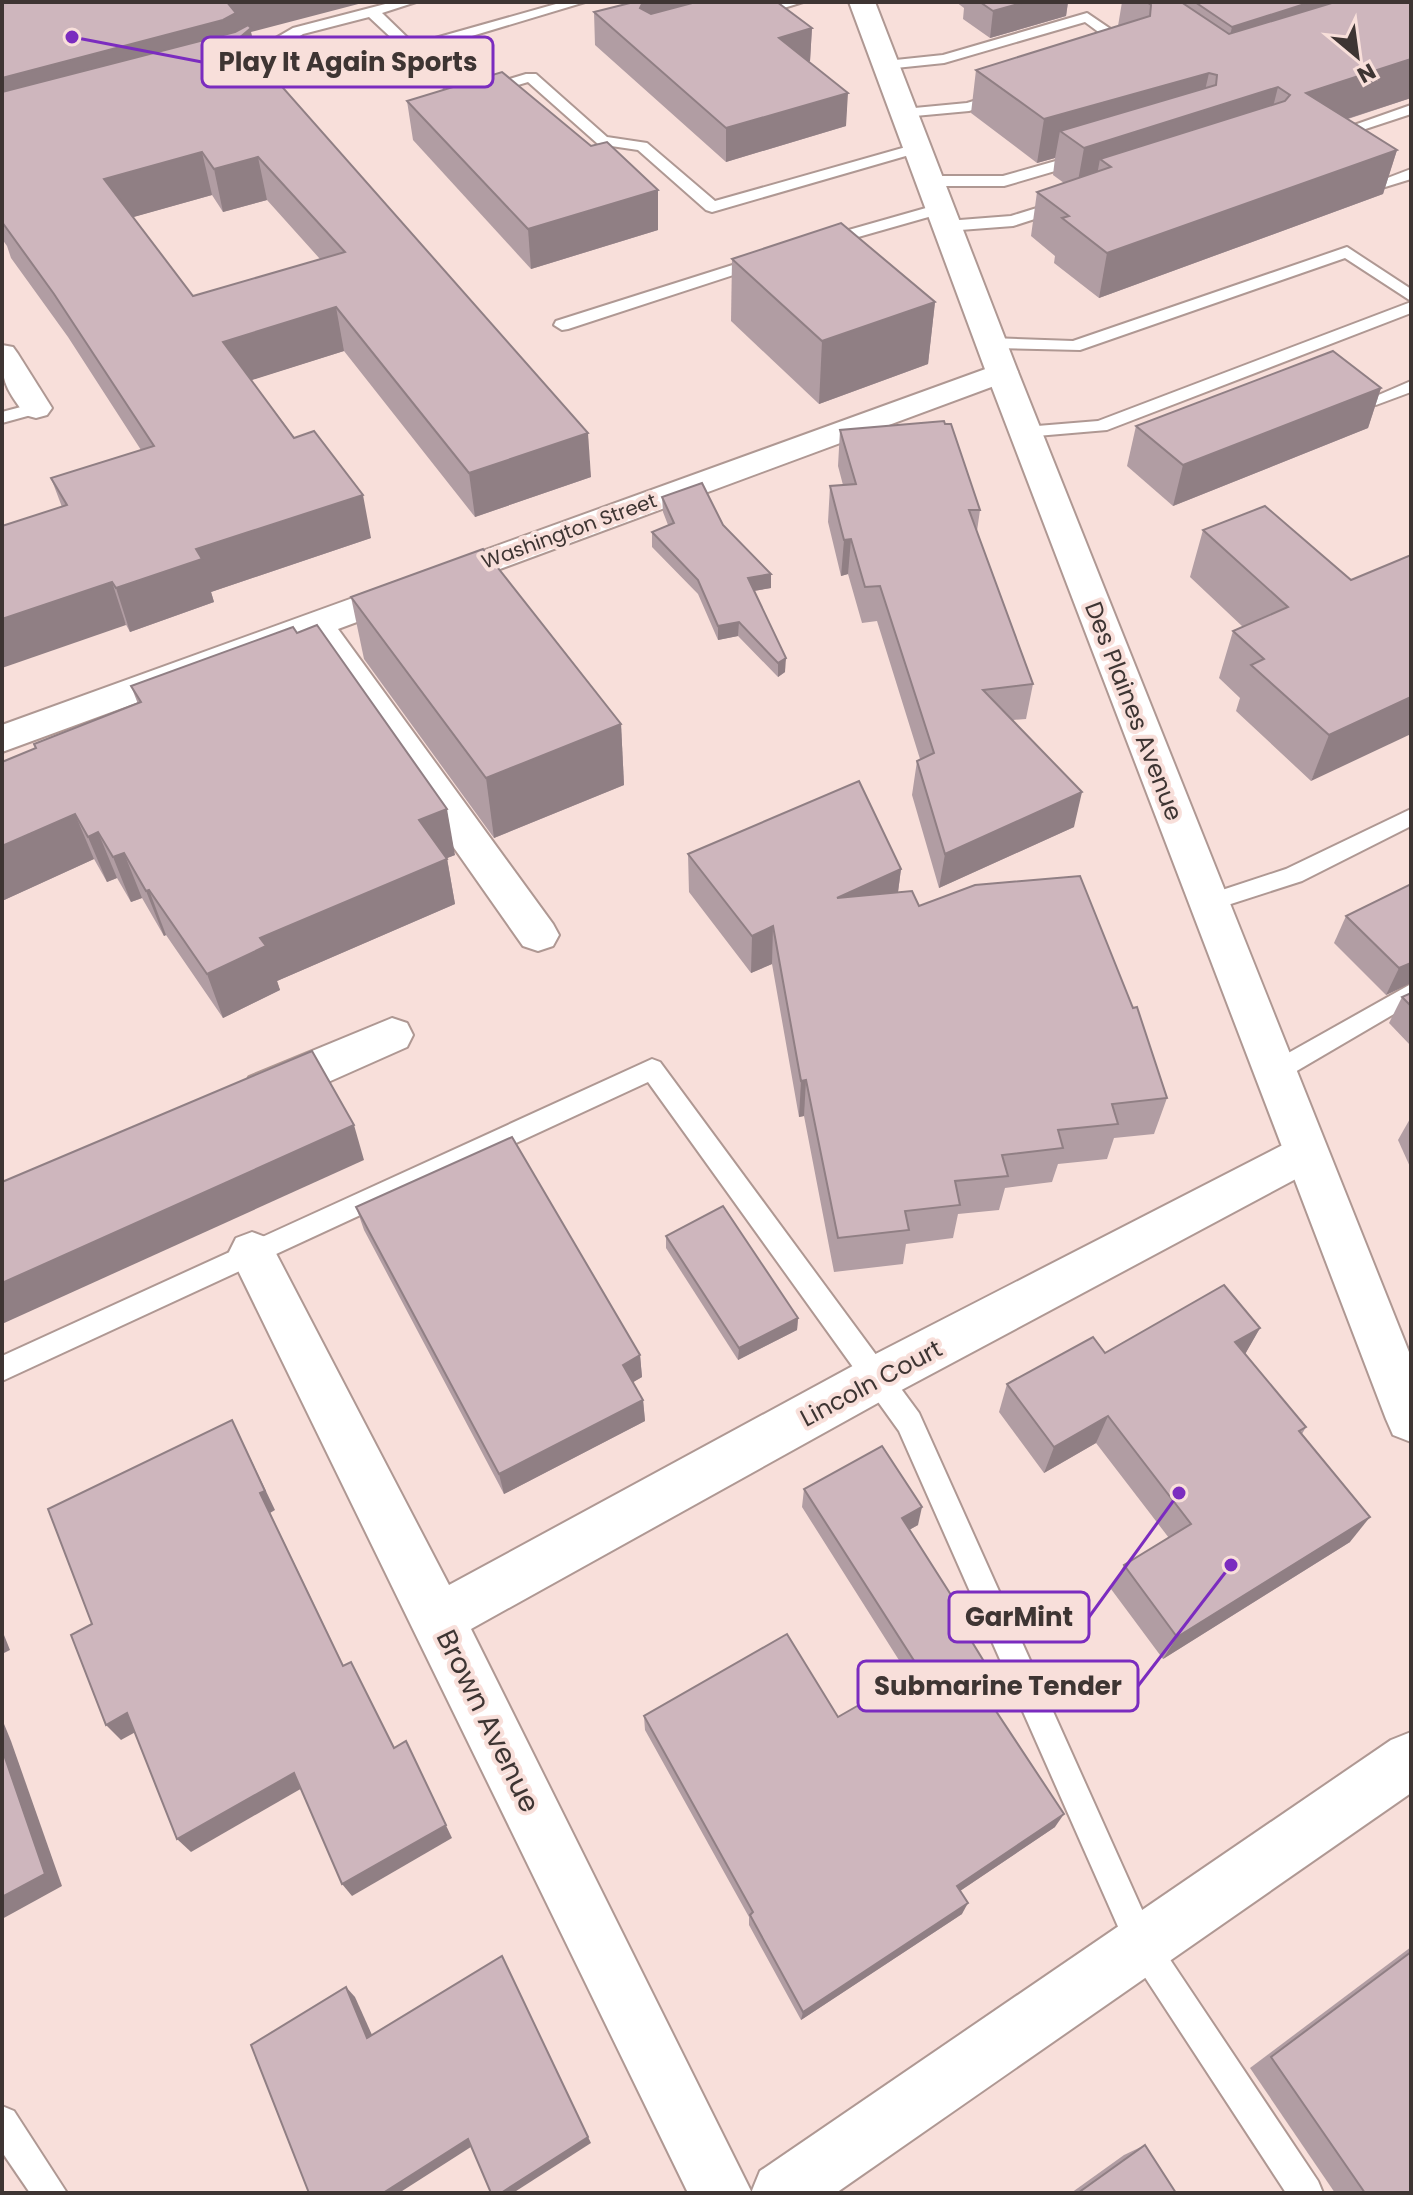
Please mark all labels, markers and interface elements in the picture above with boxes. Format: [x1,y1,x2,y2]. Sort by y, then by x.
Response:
north arrow [1317,16,1397,96]
callout: Play It Again Sports [202,37,493,87]
text: Play It Again Sports [219,44,477,80]
text: N [1352,55,1381,91]
street label: Washington Street [478,486,660,576]
street label: Des Plaines Avenue [1077,597,1191,825]
street label: Lincoln Court [794,1332,948,1434]
callout: GarMint [949,1592,1089,1642]
text: GarMint [965,1599,1073,1635]
street label: Brown Avenue [427,1623,549,1819]
callout: Submarine Tender [858,1661,1138,1711]
text: Submarine Tender [874,1668,1122,1704]

